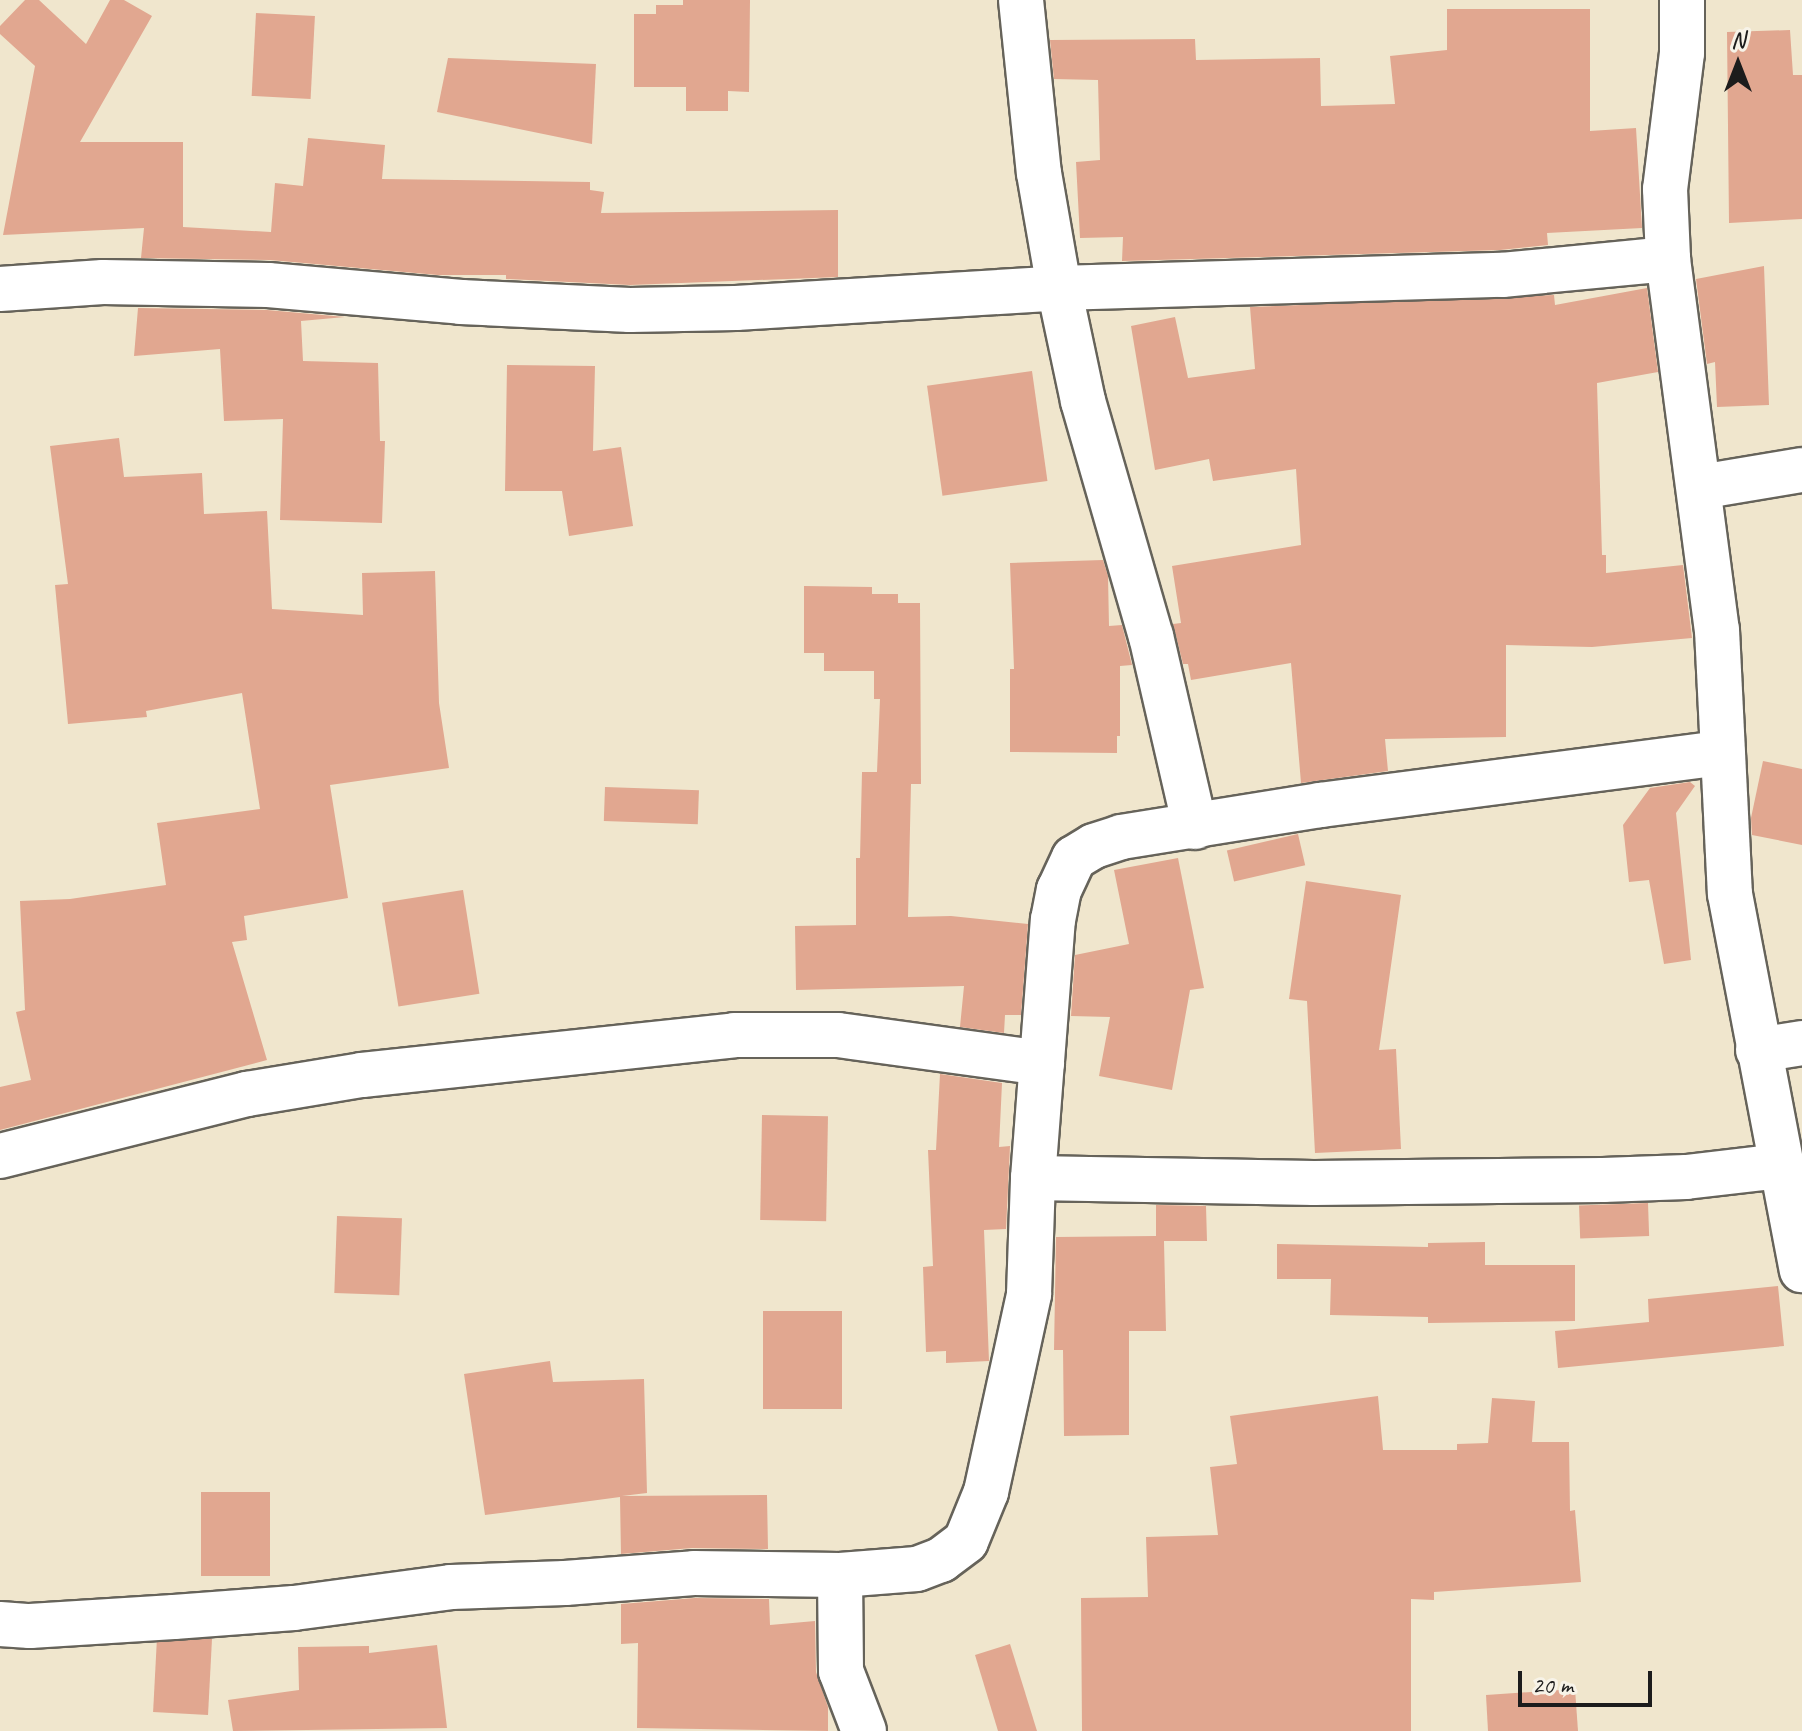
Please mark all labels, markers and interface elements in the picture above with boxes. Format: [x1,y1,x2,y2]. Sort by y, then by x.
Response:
north arrow [1698,24,1778,104]
text: N [1731,26,1745,54]
scale bar [1522,1655,1656,1705]
text: 20 m [1532,1670,1573,1700]

